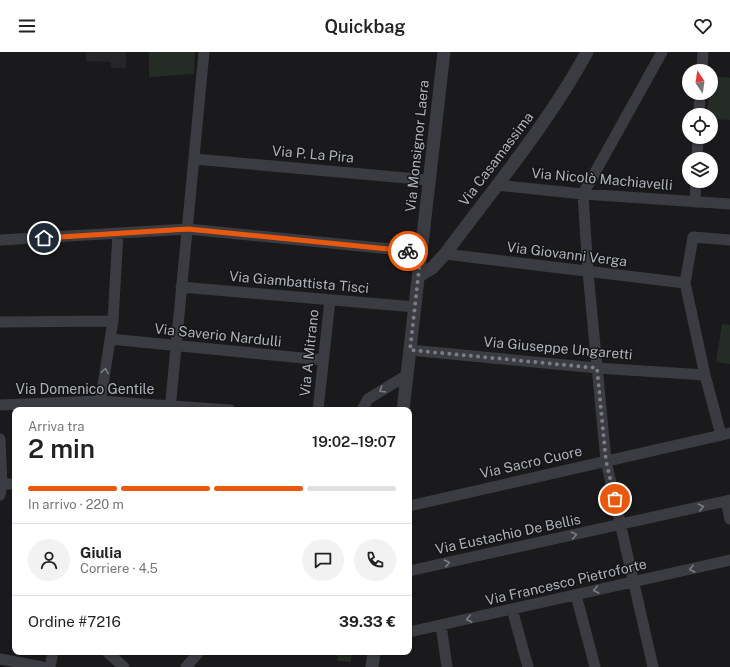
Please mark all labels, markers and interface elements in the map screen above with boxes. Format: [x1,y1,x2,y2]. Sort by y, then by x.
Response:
icon: menu [16,15,38,37]
icon: heart [692,15,714,37]
text: Quickbag [324,16,406,37]
north arrow [682,64,718,100]
map controls [682,64,718,188]
street label: Via Monsignor Laera [402,79,432,213]
button: locate [682,108,718,144]
street label: Via Casamassima [455,109,537,209]
street label: Via P. La Pira [271,142,355,166]
button: layers [682,152,718,188]
street label: Via Nicolò Machiavelli [531,165,673,193]
pin [27,221,61,255]
icon: home [33,227,55,249]
courier [388,231,428,271]
street label: Via Giovanni Verga [506,239,628,269]
icon: bike [397,240,419,262]
street label: Via Giambattista Tisci [228,268,370,296]
street label: Via A Mitrano [296,309,322,397]
street label: Via Saverio Nardulli [154,320,282,350]
street label: Via Giuseppe Ungaretti [483,334,633,362]
one-way arrow [100,368,109,375]
street label: Via Domenico Gentile [16,381,154,397]
one-way arrow [379,385,386,393]
text: Arriva tra [28,419,84,434]
text: 2 min [28,433,95,464]
text: 19:02–19:07 [312,433,396,450]
street label: Via Sacro Cuore [478,442,584,482]
pin [598,482,632,516]
icon: bag [604,488,626,510]
text: In arrivo · 220 m [28,497,124,512]
one-way arrow [698,503,704,511]
street label: Via Eustachio De Bellis [434,511,582,557]
one-way arrow [571,532,577,540]
button: person [28,539,70,581]
button: chat [302,539,344,581]
button: phone [354,539,396,581]
text: Giulia [80,544,122,561]
street label: Via Francesco Pietroforte [484,556,648,608]
one-way arrow [444,559,450,567]
text: Corriere · 4.5 [80,561,158,576]
one-way arrow [689,564,695,572]
one-way arrow [593,586,599,594]
text: Ordine #7216 [28,613,121,630]
text: 39.33 € [339,613,396,630]
one-way arrow [466,614,472,622]

